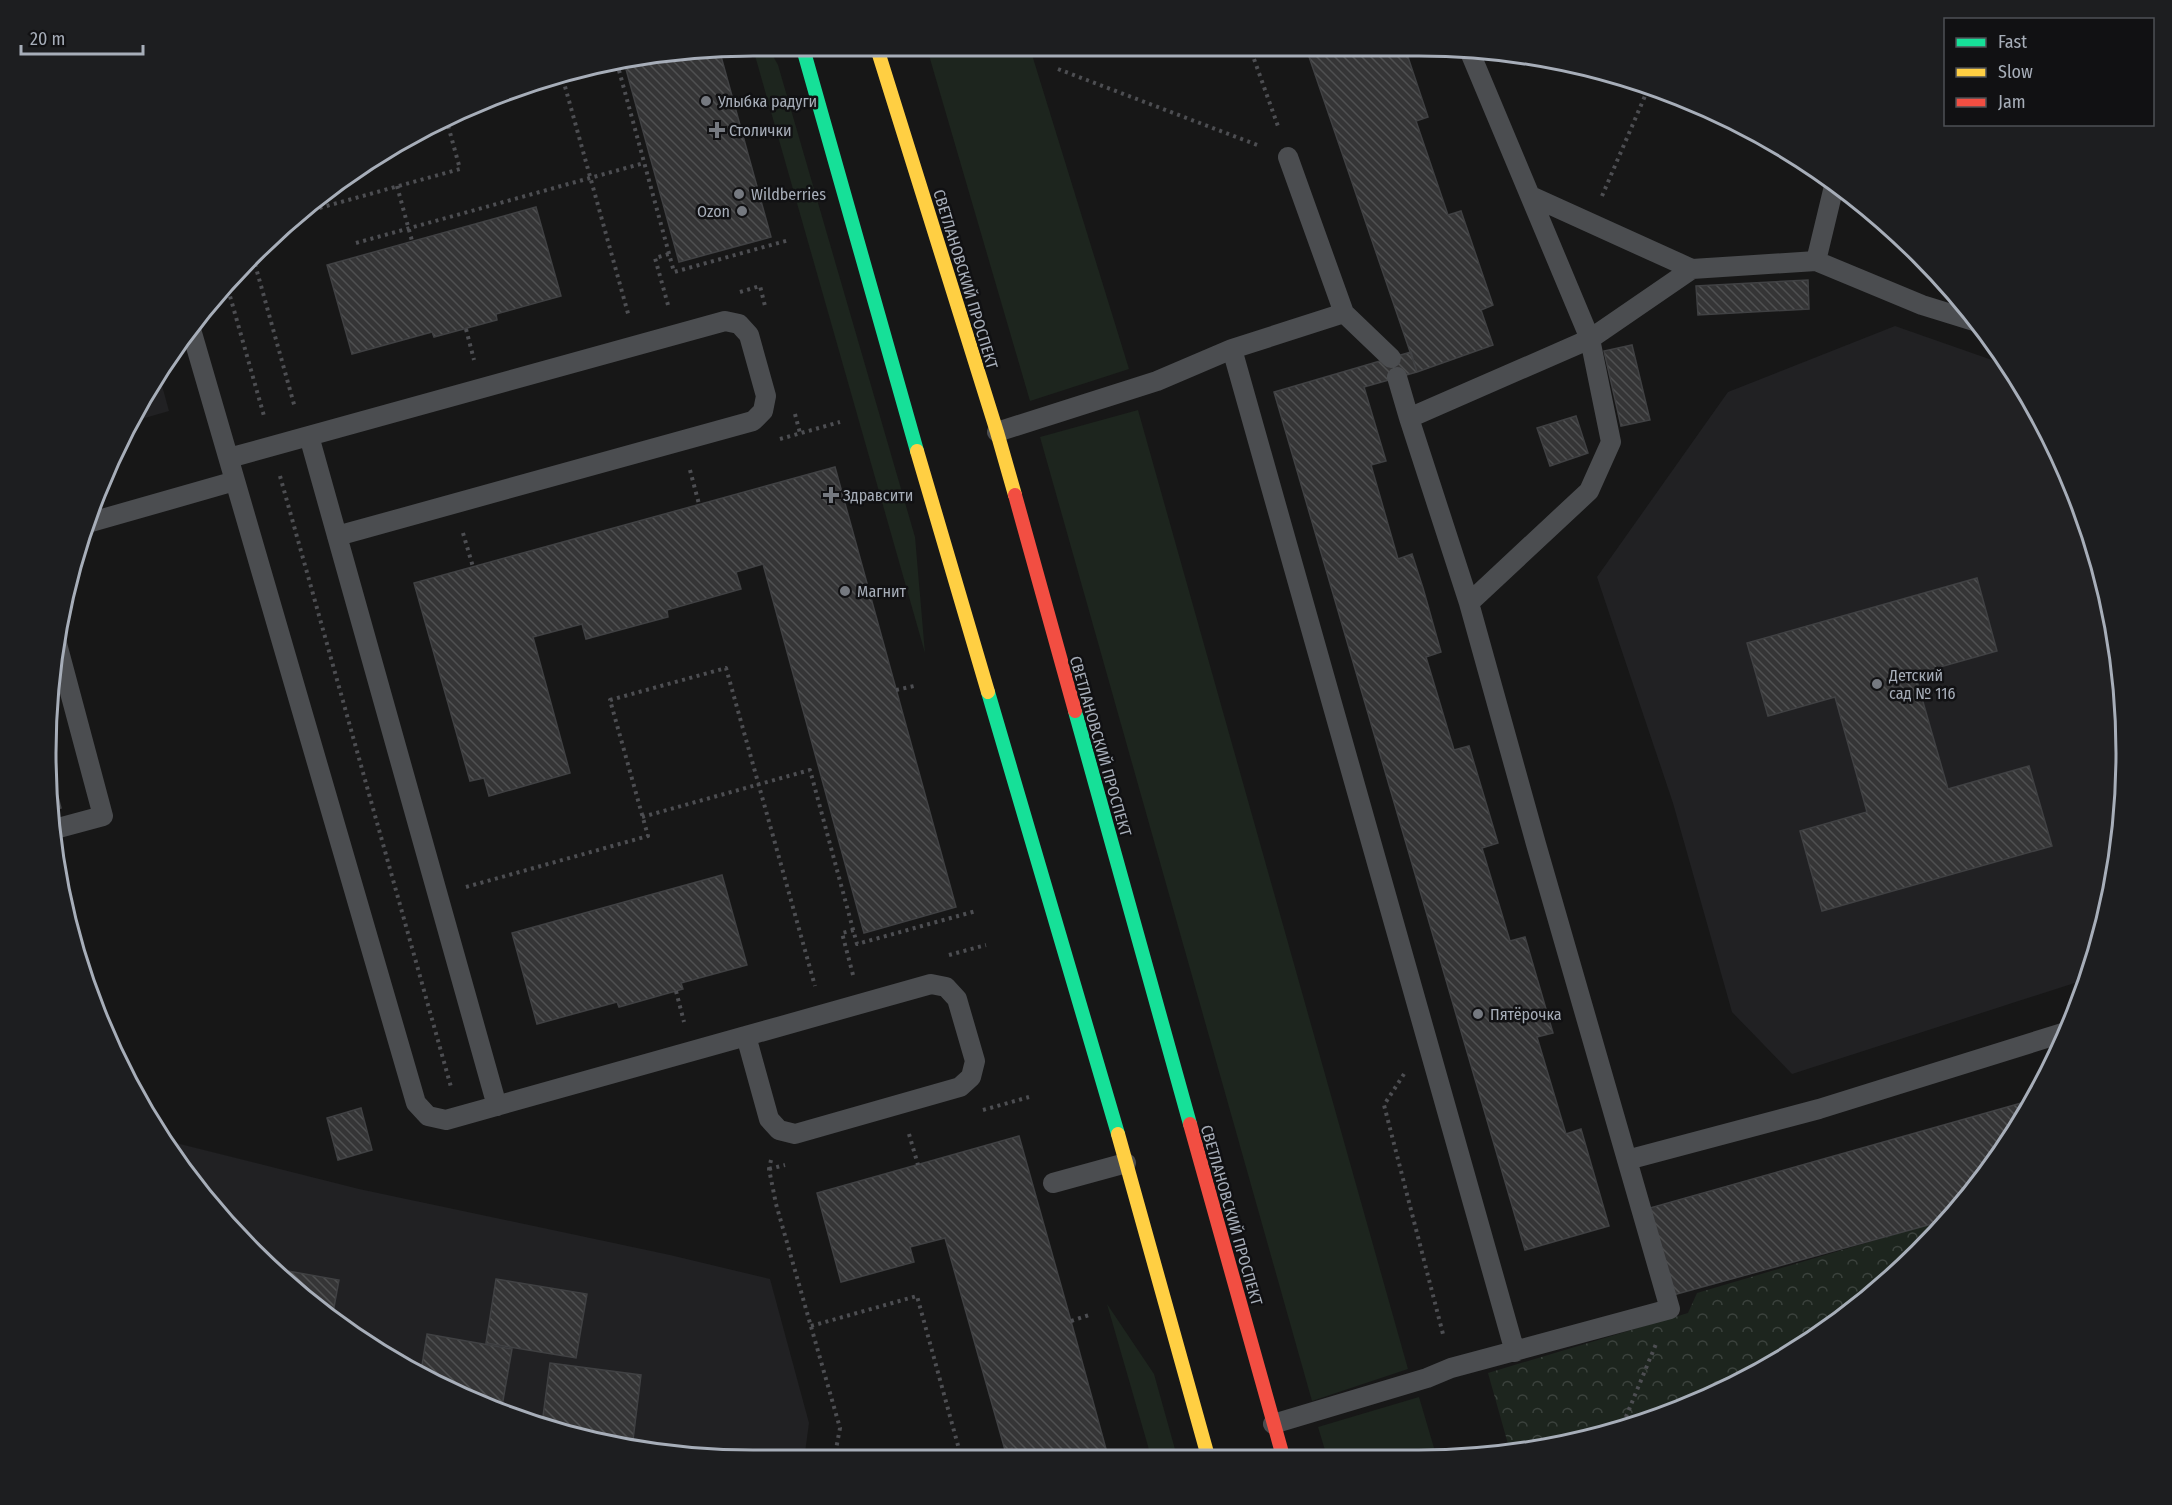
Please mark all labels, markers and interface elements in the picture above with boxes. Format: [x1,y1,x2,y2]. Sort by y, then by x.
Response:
scale bar [21,18,142,56]
legend [1944,18,2154,126]
text: 20 m [30,28,65,50]
text: Fast [1998,31,2027,53]
text: Slow [1998,61,2033,83]
text: Jam [1998,91,2026,113]
place label: Улыбка радуги [717,92,817,111]
marker: Улыбка радуги [699,94,713,108]
place label: Столички [729,121,791,140]
marker: Столички [710,123,724,137]
place label: Wildberries [751,185,826,204]
marker: Wildberries [732,187,746,201]
street label: СВЕТЛАНОВСКИЙ ПРОСПЕКТ [929,187,1002,372]
place label: Ozon [697,202,730,221]
marker: Ozon [735,204,749,218]
place label: Здравсити [843,486,913,505]
marker: Здравсити [824,488,838,502]
place label: Магнит [857,582,907,601]
marker: Магнит [838,584,852,598]
street label: СВЕТЛАНОВСКИЙ ПРОСПЕКТ [1066,654,1136,839]
place label: Детский сад № 116 [1888,666,1955,703]
marker: Детский сад № 116 [1870,677,1884,691]
place label: Пятёрочка [1490,1005,1562,1024]
marker: Пятёрочка [1471,1007,1485,1021]
street label: СВЕТЛАНОВСКИЙ ПРОСПЕКТ [1197,1123,1267,1308]

